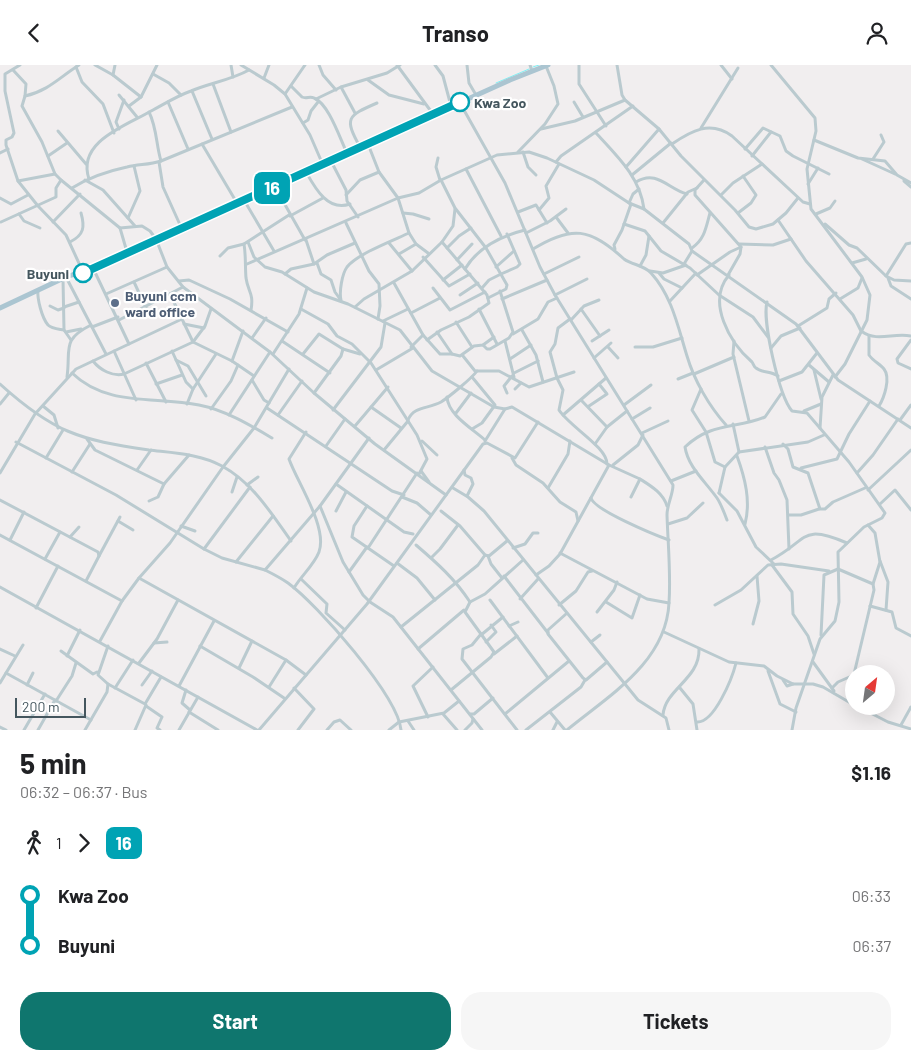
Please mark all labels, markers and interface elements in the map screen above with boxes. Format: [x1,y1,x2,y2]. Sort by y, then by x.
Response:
icon: back [20,19,48,47]
icon: person [863,19,891,47]
text: Transo [422,20,489,46]
marker: Kwa Zoo [450,92,470,112]
place label: Kwa Zoo [474,94,526,111]
line badge: 16 [250,172,294,204]
text: 16 [264,177,280,199]
marker: Buyuni [73,263,93,283]
place label: Buyuni [27,265,69,282]
place label: Buyuni ccm ward office [125,287,197,320]
marker: Buyuni ccm ward office [109,297,121,309]
north arrow [845,665,895,715]
map controls [845,665,895,715]
scale bar [15,695,86,718]
text: 200 m [22,698,60,715]
text: 5 min [20,746,87,780]
text: $1.16 [851,761,891,784]
text: 06:32 – 06:37 · Bus [20,782,147,801]
icon: walk [20,829,48,857]
icon: forward [70,829,98,857]
text: 16 [116,832,132,854]
text: 1 [56,833,62,852]
text: Kwa Zoo [58,884,129,907]
text: 06:33 [852,886,891,905]
text: Buyuni [58,934,115,957]
text: 06:37 [852,936,891,955]
button: Start [20,992,451,1050]
button: Tickets [461,992,891,1050]

